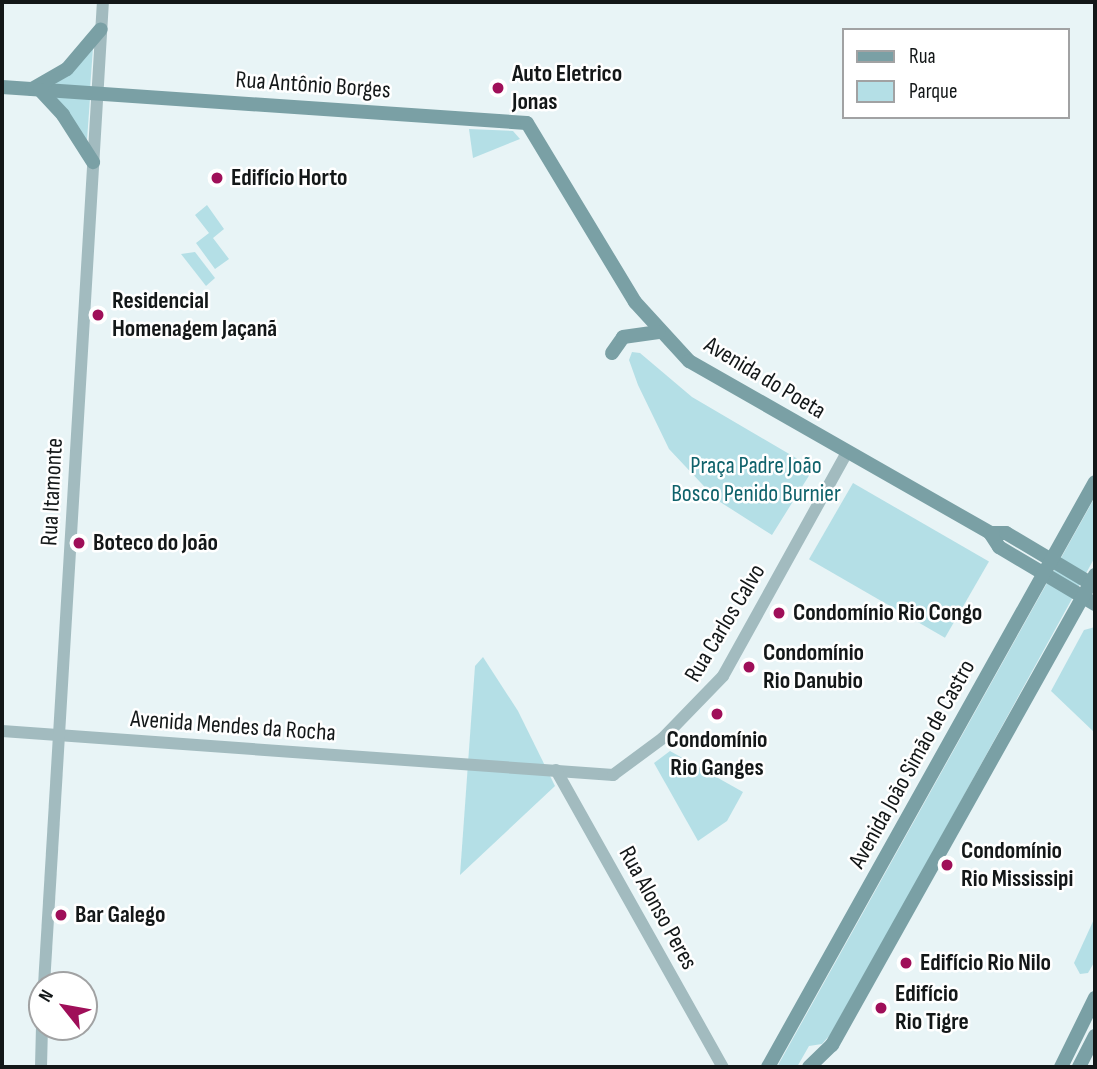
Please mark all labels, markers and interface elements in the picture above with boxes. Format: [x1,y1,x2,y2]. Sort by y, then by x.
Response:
legend [842,28,1069,119]
text: Rua [909,44,936,69]
place label: Auto Eletrico Jonas [512,60,622,116]
street label: Rua Antônio Borges [234,65,392,105]
text: Parque [909,79,957,104]
marker: Auto Eletrico Jonas [490,80,506,96]
place label: Edifício Horto [231,164,347,192]
marker: Edifício Horto [209,170,225,186]
place label: Residencial Homenagem Jaçanã [112,287,277,343]
marker: Residencial Homenagem Jaçanã [90,307,106,323]
street label: Avenida do Poeta [699,331,831,425]
street label: Rua Itamonte [35,437,69,547]
park label: Praça Padre João Bosco Penido Burnier [671,452,841,508]
place label: Boteco do João [93,529,218,557]
marker: Boteco do João [71,535,87,551]
street label: Rua Carlos Calvo [679,559,771,687]
place label: Condomínio Rio Congo [793,599,982,627]
marker: Condomínio Rio Congo [771,605,787,621]
place label: Condomínio Rio Danubio [763,639,864,695]
street label: Avenida João Simão de Castro [843,655,981,873]
marker: Condomínio Rio Danubio [741,659,757,675]
street label: Avenida Mendes da Rocha [129,704,337,748]
marker: Condomínio Rio Ganges [709,706,725,722]
place label: Condomínio Rio Ganges [667,726,767,782]
place label: Condomínio Rio Mississipi [961,837,1073,893]
street label: Rua Alonso Peres [612,841,704,975]
marker: Condomínio Rio Mississipi [939,857,955,873]
place label: Bar Galego [75,901,165,929]
marker: Bar Galego [53,907,69,923]
place label: Edifício Rio Nilo [920,949,1051,977]
marker: Edifício Rio Nilo [898,955,914,971]
north arrow [28,971,98,1041]
place label: Edifício Rio Tigre [895,980,969,1036]
text: N [34,986,59,1006]
marker: Edifício Rio Tigre [873,1000,889,1016]

